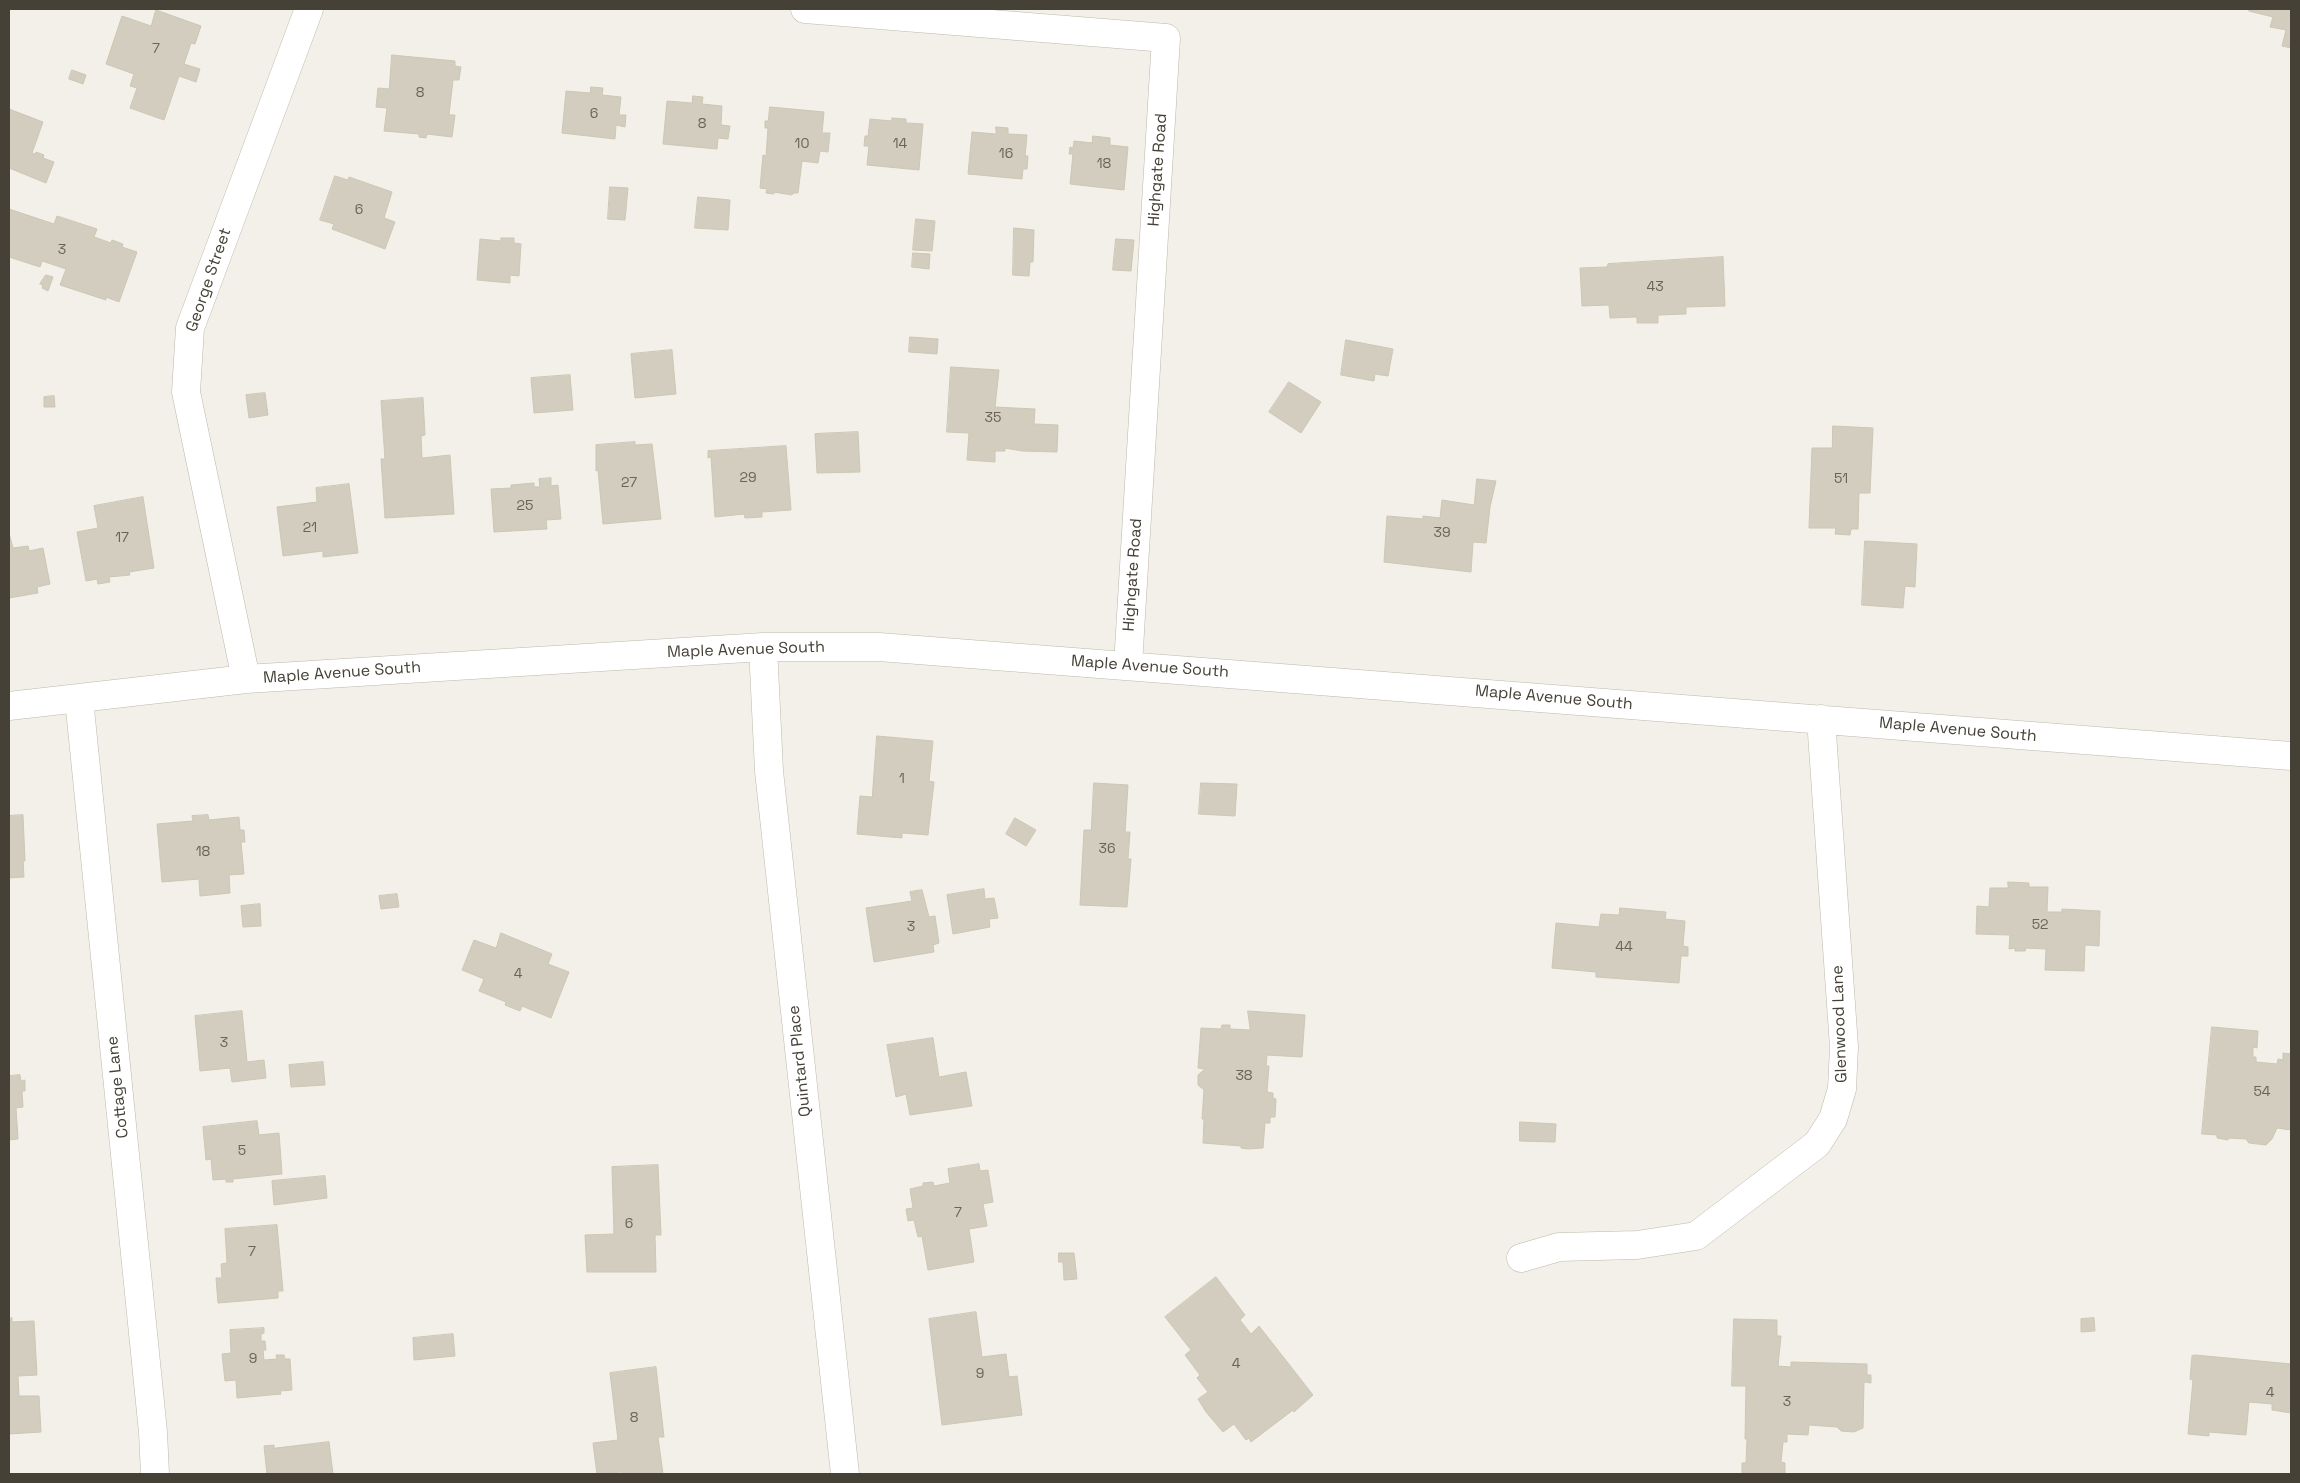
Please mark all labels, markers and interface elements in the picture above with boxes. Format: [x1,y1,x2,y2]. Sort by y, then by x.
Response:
house number: 7 [152,41,160,57]
house number: 8 [416,85,424,101]
house number: 6 [590,106,598,122]
street label: Highgate Road [1144,113,1172,227]
house number: 8 [698,116,706,132]
house number: 10 [795,136,809,152]
house number: 14 [893,136,907,152]
house number: 16 [999,146,1013,162]
house number: 18 [1097,156,1111,172]
house number: 6 [355,202,363,218]
street label: George Street [182,226,236,334]
house number: 3 [58,242,66,258]
house number: 43 [1646,279,1664,295]
house number: 35 [985,410,1001,426]
house number: 29 [740,470,756,486]
house number: 51 [1834,471,1848,487]
house number: 27 [621,475,637,491]
house number: 25 [517,498,533,514]
street label: Highgate Road [1119,518,1147,632]
house number: 21 [303,520,317,536]
house number: 39 [1433,525,1451,541]
house number: 17 [115,530,129,546]
street label: Maple Avenue South [667,638,825,662]
street label: Maple Avenue South [1070,652,1230,682]
street label: Maple Avenue South [262,658,422,688]
street label: Maple Avenue South [1474,682,1634,714]
street label: Maple Avenue South [1878,714,2038,746]
house number: 1 [899,771,905,787]
house number: 36 [1098,841,1116,857]
house number: 18 [196,844,210,860]
house number: 52 [2032,917,2048,933]
house number: 3 [907,919,915,935]
house number: 44 [1615,939,1633,955]
street label: Glenwood Lane [1828,965,1852,1083]
house number: 4 [514,966,522,982]
street label: Quintard Place [785,1004,815,1118]
street label: Cottage Lane [103,1035,133,1139]
house number: 3 [220,1035,228,1051]
house number: 38 [1235,1068,1253,1084]
house number: 54 [2253,1084,2271,1100]
house number: 5 [238,1143,246,1159]
house number: 7 [954,1205,962,1221]
house number: 6 [625,1216,633,1232]
house number: 7 [248,1244,256,1260]
house number: 9 [249,1351,257,1367]
house number: 4 [1232,1356,1240,1372]
house number: 9 [976,1366,984,1382]
house number: 4 [2266,1385,2274,1401]
house number: 3 [1783,1394,1791,1410]
house number: 8 [630,1410,638,1426]

